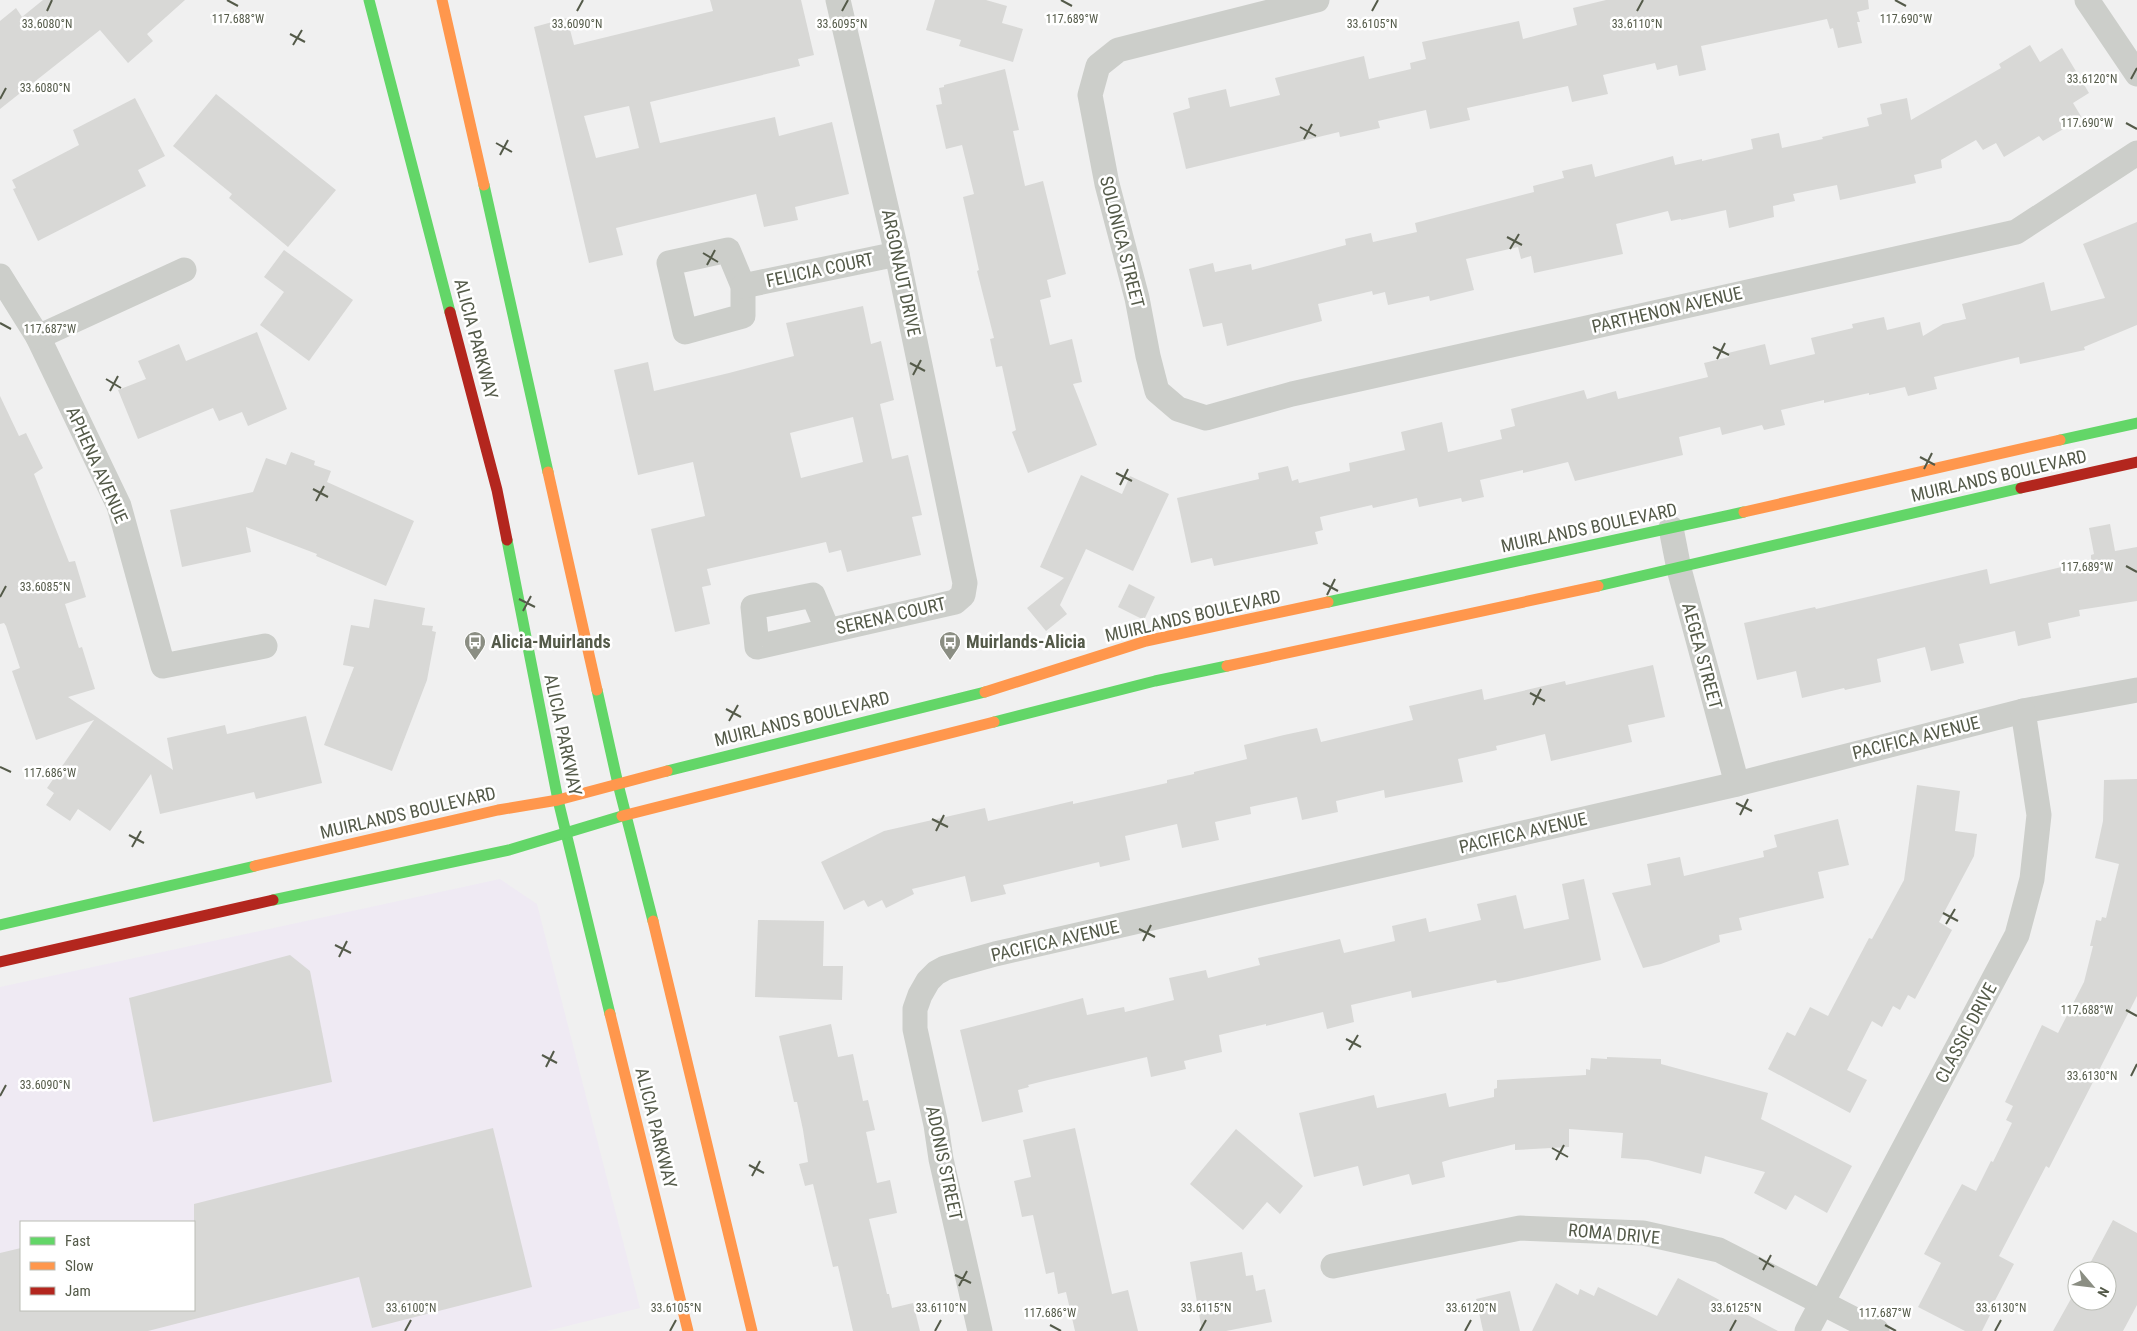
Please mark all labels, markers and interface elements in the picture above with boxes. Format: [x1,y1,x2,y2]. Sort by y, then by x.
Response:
text: 117.688°W [212,12,264,26]
text: 117.689°W [1046,12,1098,26]
text: 117.690°W [1880,12,1932,26]
text: 33.6080°N [22,17,72,31]
text: 33.6090°N [552,17,602,31]
text: 33.6095°N [817,17,867,31]
text: 33.6105°N [1347,17,1397,31]
text: 33.6110°N [1612,17,1662,31]
text: 33.6120°N [2067,72,2117,86]
text: 33.6080°N [20,81,70,95]
text: 117.690°W [2061,116,2113,130]
street label: SOLONICA STREET [1096,174,1149,310]
street label: ARGONAUT DRIVE [878,207,925,338]
street label: FELICIA COURT [764,248,876,291]
street label: ALICIA PARKWAY [450,276,503,402]
street label: PARTHENON AVENUE [1590,282,1744,337]
text: 117.687°W [24,322,76,336]
street label: APHENA AVENUE [62,403,133,526]
street label: MUIRLANDS BOULEVARD [1909,445,2089,506]
street label: MUIRLANDS BOULEVARD [1499,499,1679,556]
text: 117.689°W [2061,560,2113,574]
text: 33.6085°N [20,580,70,594]
street label: MUIRLANDS BOULEVARD [1103,585,1283,646]
street label: SERENA COURT [834,593,948,638]
street label: AEGEA STREET [1678,600,1727,711]
bus stop icon: Alicia-Muirlands [463,630,487,661]
bus stop icon: Muirlands-Alicia [938,630,962,661]
place label: Alicia-Muirlands [491,631,611,652]
place label: Muirlands-Alicia [966,631,1086,652]
street label: ALICIA PARKWAY [540,672,587,798]
street label: MUIRLANDS BOULEVARD [712,687,892,750]
street label: PACIFICA AVENUE [1850,712,1982,763]
text: 117.686°W [24,766,76,780]
street label: MUIRLANDS BOULEVARD [318,782,498,843]
street label: PACIFICA AVENUE [1457,808,1589,857]
street label: PACIFICA AVENUE [989,916,1121,965]
street label: CLASSIC DRIVE [1930,979,2001,1086]
text: 117.688°W [2061,1003,2113,1017]
street label: ALICIA PARKWAY [631,1065,682,1191]
text: 33.6130°N [2067,1069,2117,1083]
text: 33.6090°N [20,1078,70,1092]
street label: ADONIS STREET [922,1104,967,1222]
street label: ROMA DRIVE [1567,1219,1661,1248]
legend [20,1221,195,1311]
text: Fast [65,1232,90,1250]
text: Slow [65,1257,94,1275]
north arrow [2067,1261,2117,1311]
text: Jam [65,1282,91,1300]
text: N [2094,1285,2113,1300]
text: 33.6100°N [386,1301,436,1315]
text: 33.6105°N [651,1301,701,1315]
text: 33.6110°N [916,1301,966,1315]
text: 33.6115°N [1181,1301,1231,1315]
text: 33.6120°N [1446,1301,1496,1315]
text: 33.6125°N [1711,1301,1761,1315]
text: 33.6130°N [1976,1301,2026,1315]
text: 117.686°W [1024,1306,1076,1320]
text: 117.687°W [1859,1306,1911,1320]

